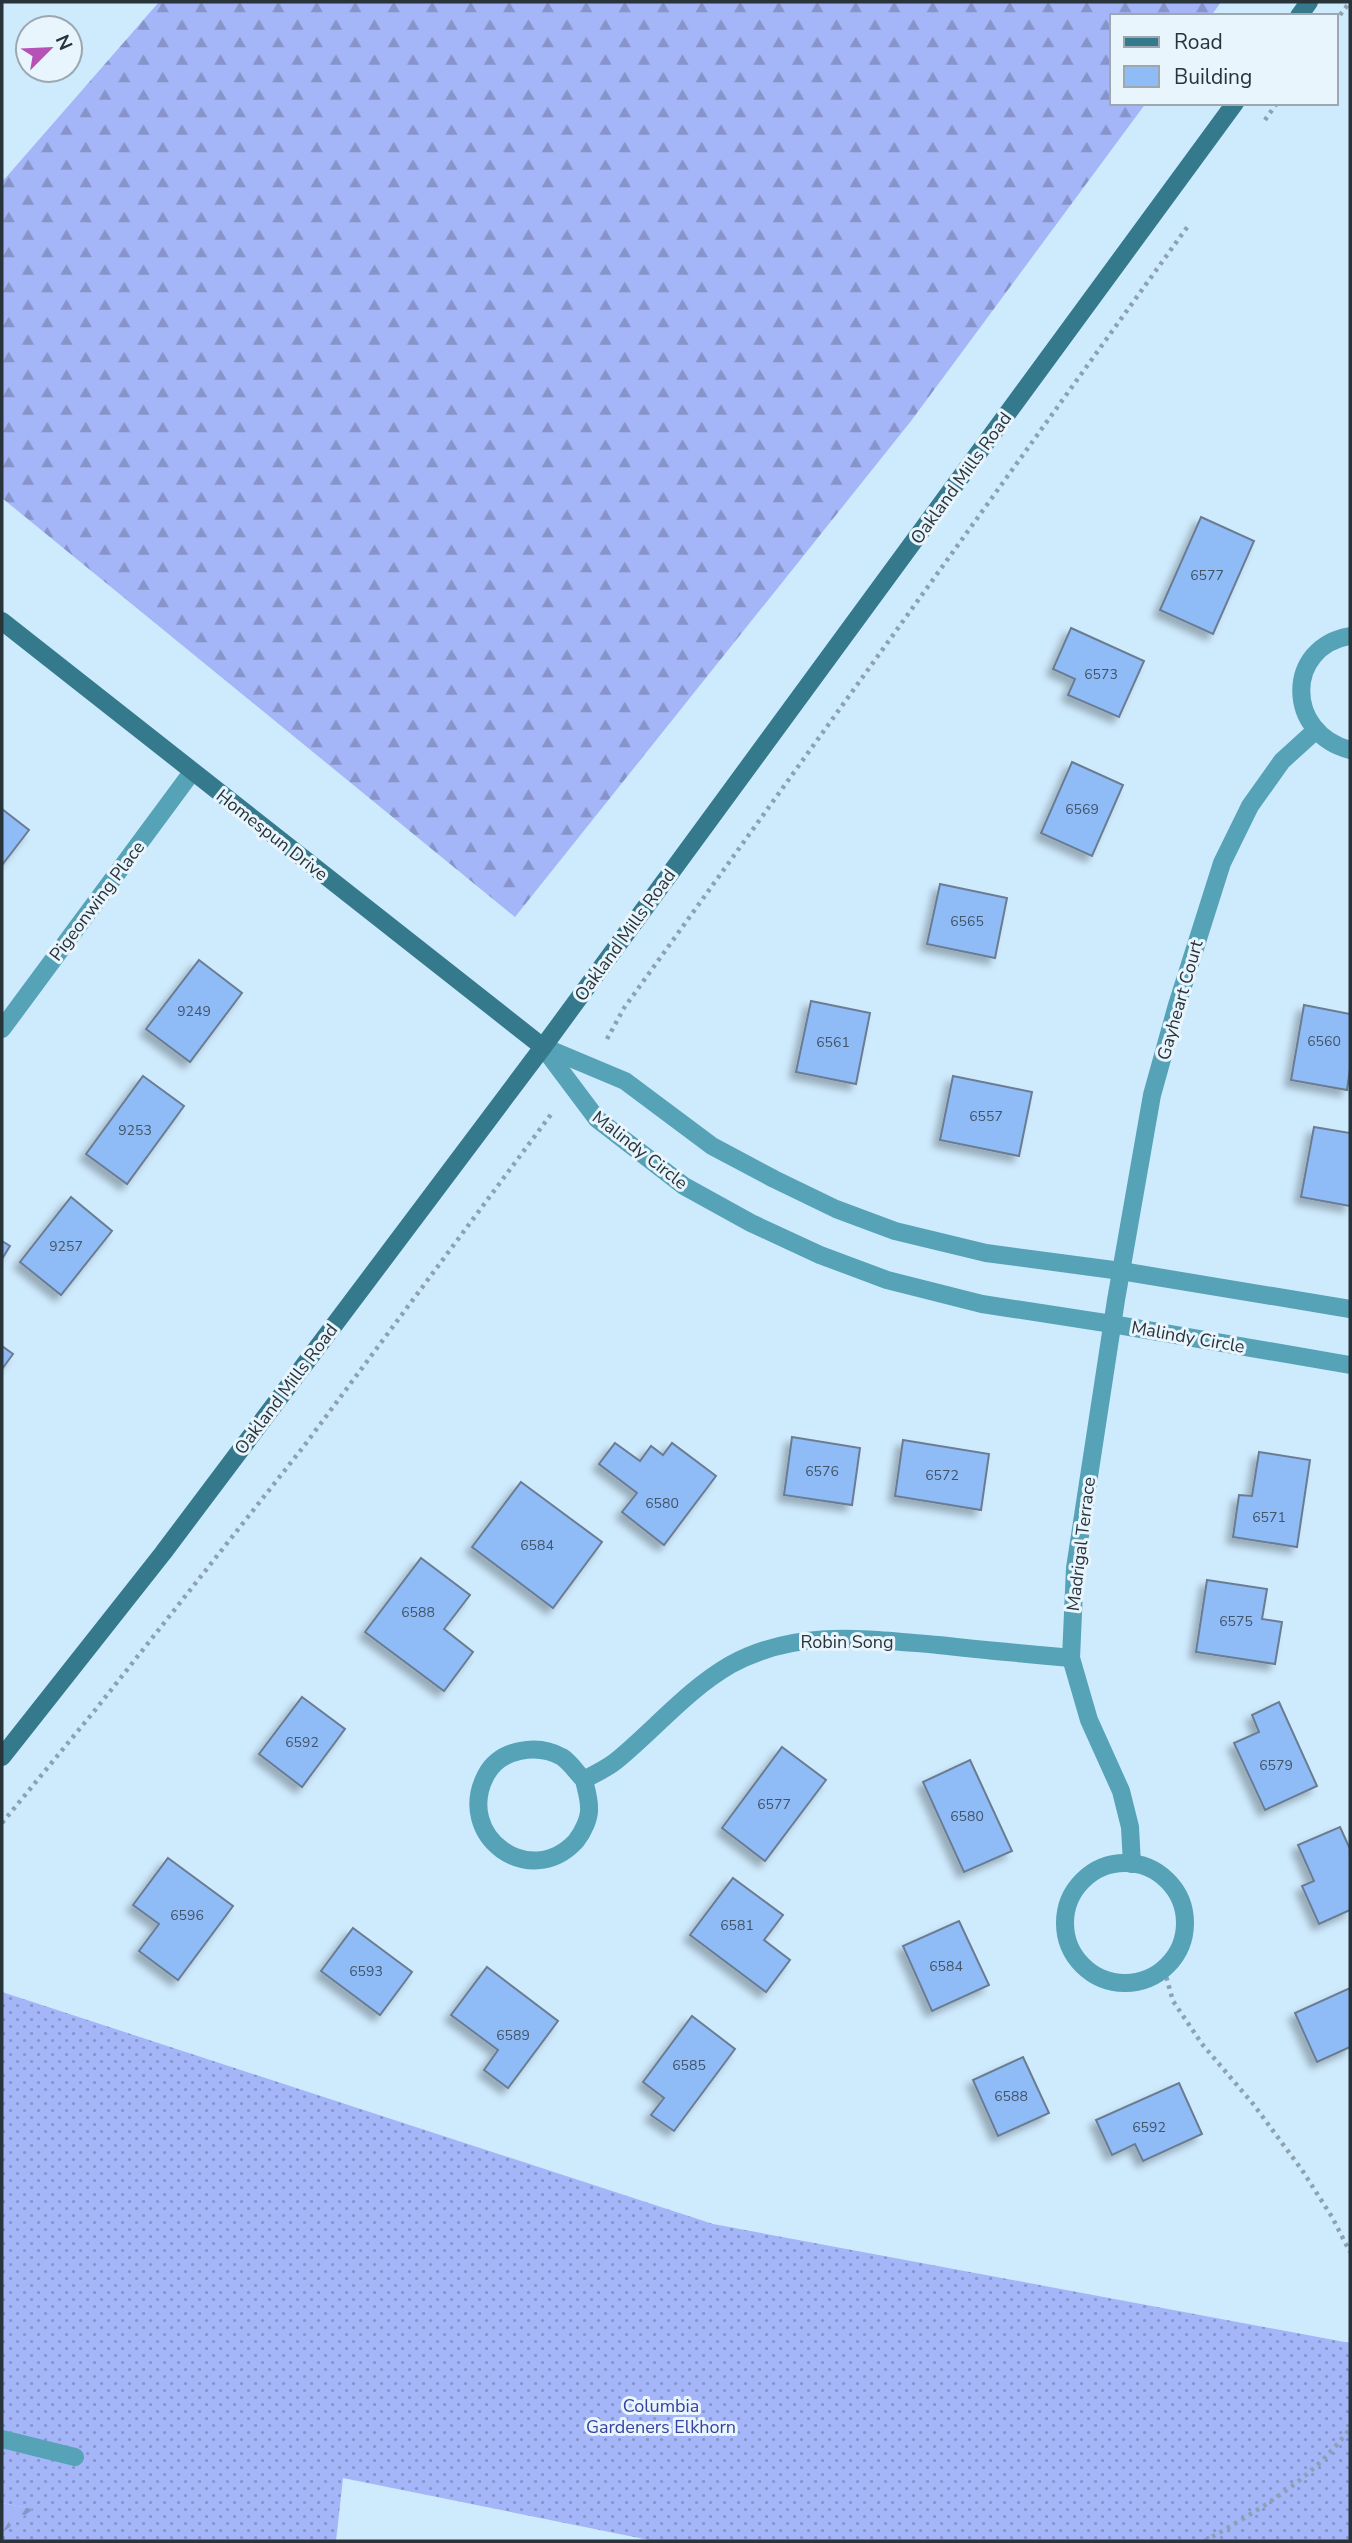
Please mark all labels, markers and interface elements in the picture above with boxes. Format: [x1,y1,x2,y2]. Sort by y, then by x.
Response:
north arrow [14,14,84,84]
legend [1110,14,1338,105]
text: Road [1174,28,1223,56]
text: N [49,31,78,54]
text: Building [1174,63,1252,91]
street label: Oakland Mills Road [905,407,1017,549]
house number: 6577 [1190,566,1224,585]
house number: 6573 [1084,665,1118,684]
street label: Homespun Drive [211,784,333,886]
house number: 6569 [1065,800,1099,819]
street label: Pigeonwing Place [44,836,150,966]
street label: Oakland Mills Road [569,864,681,1006]
house number: 6565 [950,912,984,931]
street label: Gayheart Court [1151,937,1209,1063]
house number: 9249 [177,1002,211,1021]
house number: 6560 [1307,1032,1341,1051]
house number: 6561 [816,1033,850,1052]
street label: Malindy Circle [587,1105,693,1195]
house number: 6557 [969,1107,1003,1126]
house number: 9253 [118,1121,152,1140]
house number: 9257 [49,1237,83,1256]
street label: Malindy Circle [1129,1315,1247,1359]
street label: Oakland Mills Road [229,1319,343,1459]
house number: 6576 [805,1462,839,1481]
house number: 6572 [925,1466,959,1485]
street label: Madrigal Terrace [1061,1475,1101,1613]
house number: 6580 [645,1494,679,1513]
house number: 6571 [1252,1508,1286,1527]
house number: 6584 [520,1536,554,1555]
house number: 6588 [401,1603,435,1622]
house number: 6575 [1219,1612,1253,1631]
street label: Robin Song [800,1630,894,1654]
house number: 6592 [285,1733,319,1752]
house number: 6579 [1259,1756,1293,1775]
house number: 6577 [757,1795,791,1814]
house number: 6580 [950,1807,984,1826]
house number: 6596 [170,1906,204,1925]
house number: 6581 [720,1916,754,1935]
house number: 6584 [929,1957,963,1976]
house number: 6593 [349,1962,383,1981]
house number: 6589 [496,2026,530,2045]
house number: 6585 [672,2056,706,2075]
house number: 6588 [994,2087,1028,2106]
house number: 6592 [1132,2118,1166,2137]
park label: Columbia Gardeners Elkhorn [586,2394,736,2439]

